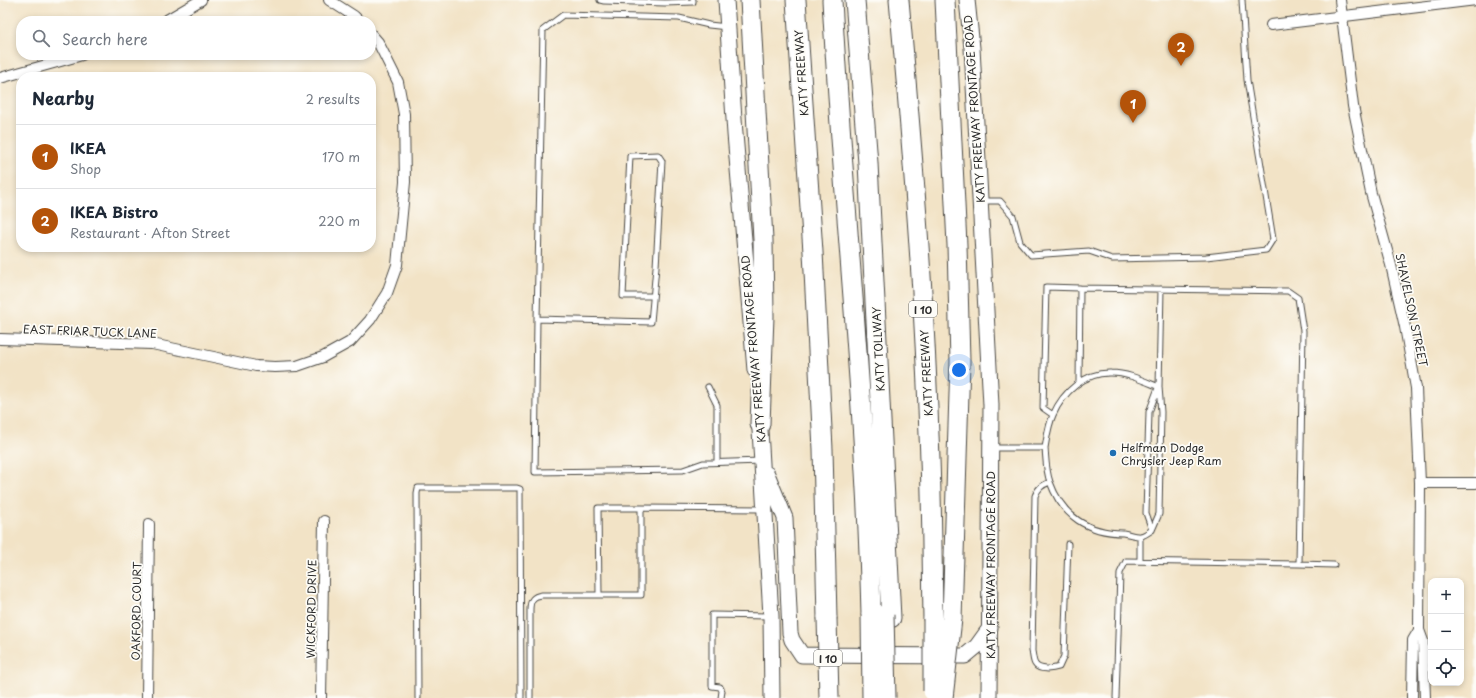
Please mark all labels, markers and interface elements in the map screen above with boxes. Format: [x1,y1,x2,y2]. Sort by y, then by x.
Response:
street label: KATY FREEWAY FRONTAGE ROAD [959,15,989,203]
search box [16,16,376,60]
icon: search [30,27,52,49]
text: Search here [62,27,148,50]
street label: KATY FREEWAY [789,29,812,117]
pin: 2 [1168,33,1194,66]
text: Nearby [32,85,94,111]
text: 2 results [306,89,360,108]
pin: 1 [1120,90,1146,123]
text: IKEA [70,136,106,159]
text: 1 [42,147,48,166]
text: 170 m [322,147,360,166]
text: Shop [70,159,101,178]
text: IKEA Bistro [70,200,158,223]
text: 2 [40,211,50,230]
text: 220 m [318,211,360,230]
text: Restaurant · Afton Street [70,223,230,242]
street label: SHAVELSON STREET [1392,252,1432,369]
street label: KATY FREEWAY FRONTAGE ROAD [736,255,770,443]
road number: I 10 [909,301,937,317]
street label: KATY TOLLWAY [867,306,889,392]
street label: EAST FRIAR TUCK LANE [23,320,157,342]
street label: KATY FREEWAY [915,329,937,417]
your location [949,360,969,380]
place label: Helfman Dodge Chrysler Jeep Ram [1121,439,1222,469]
marker: Helfman Dodge Chrysler Jeep Ram [1108,448,1118,458]
street label: KATY FREEWAY FRONTAGE ROAD [982,471,999,659]
street label: WICKFORD DRIVE [302,559,320,659]
street label: OAKFORD COURT [127,561,145,660]
map controls [1428,578,1464,686]
button: + [1428,578,1464,614]
button: − [1428,614,1464,650]
road number: I 10 [814,650,842,666]
button: locate [1428,650,1464,686]

